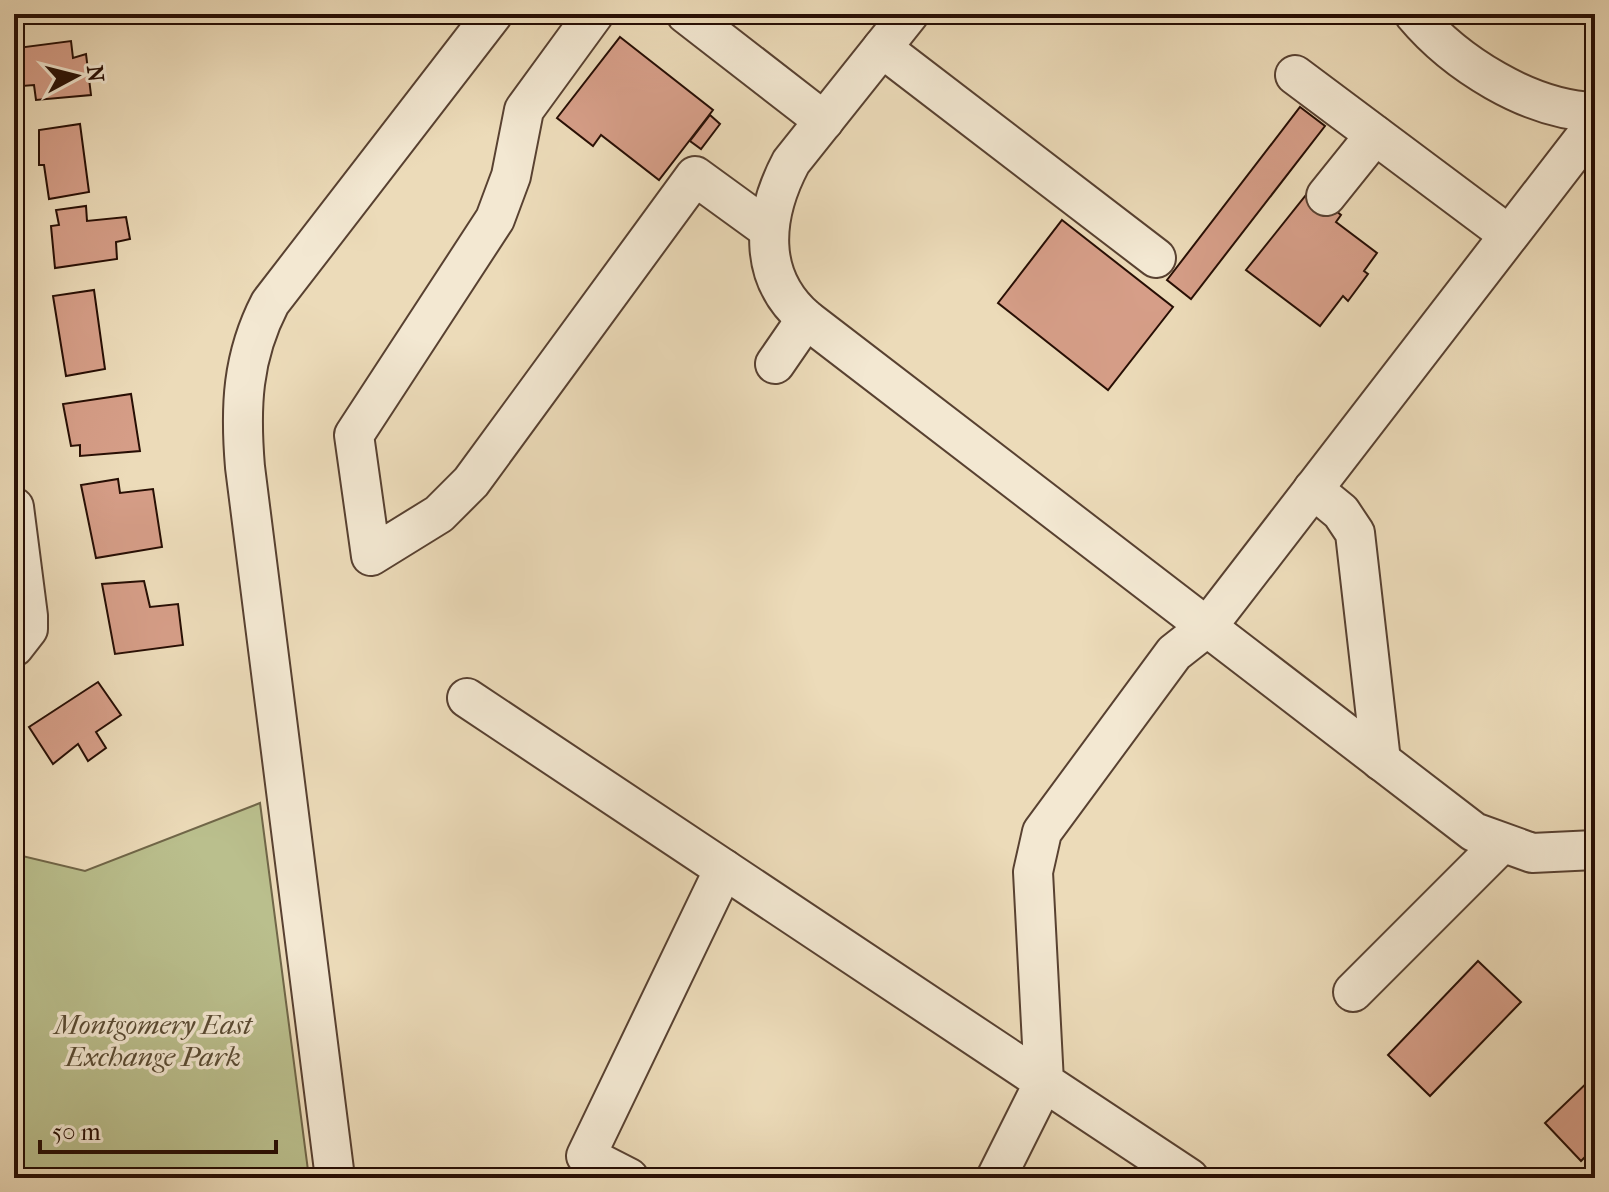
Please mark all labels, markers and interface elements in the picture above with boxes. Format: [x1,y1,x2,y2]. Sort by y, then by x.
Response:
north arrow [36,36,116,116]
text: N [81,64,109,84]
park label: Montgomery East Exchange Park [52,1008,253,1073]
scale bar [40,1104,276,1154]
text: 50 m [52,1118,101,1146]

